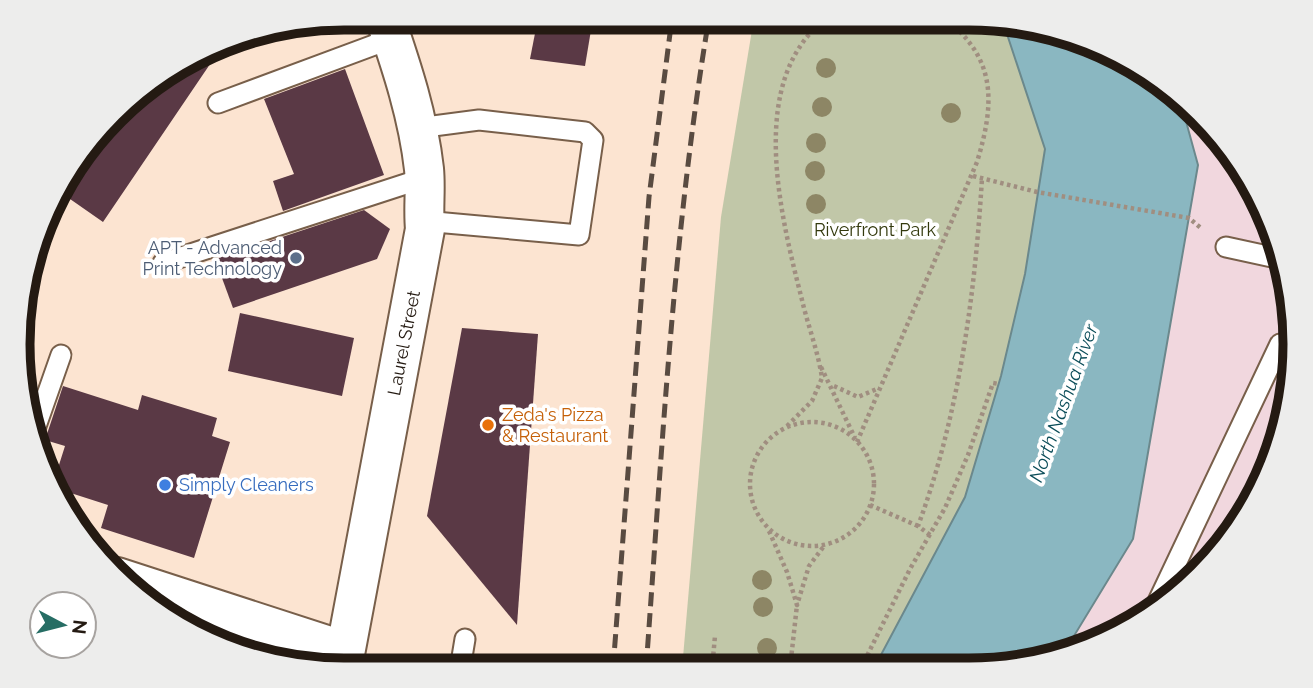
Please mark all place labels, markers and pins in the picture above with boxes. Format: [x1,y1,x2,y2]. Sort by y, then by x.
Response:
place label: APT - Advanced Print Technology [142,237,282,279]
marker: APT - Advanced Print Technology [288,250,304,266]
place label: Zeda's Pizza & Restaurant [502,404,608,446]
marker: Zeda's Pizza & Restaurant [480,417,496,433]
place label: Simply Cleaners [179,474,314,495]
marker: Simply Cleaners [157,477,173,493]

